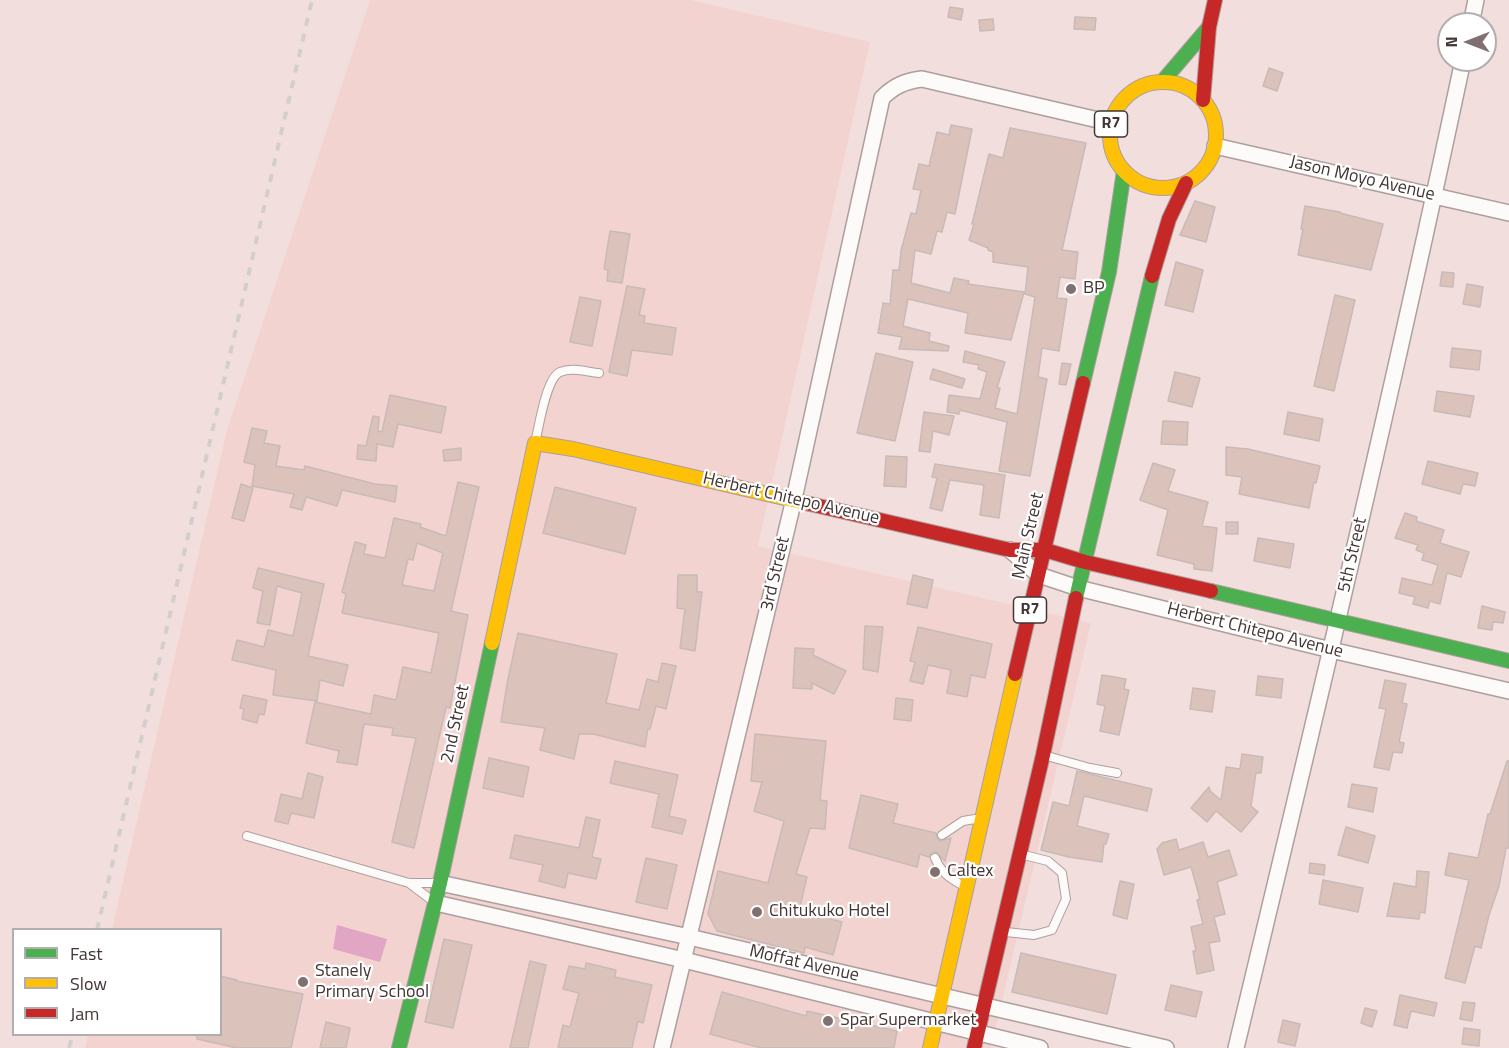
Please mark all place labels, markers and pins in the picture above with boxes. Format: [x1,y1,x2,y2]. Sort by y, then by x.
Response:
place label: BP [1083,278,1105,300]
marker: BP [1064,282,1078,296]
place label: Caltex [947,861,993,883]
marker: Caltex [928,865,942,879]
place label: Chitukuko Hotel [769,901,889,923]
marker: Chitukuko Hotel [750,905,764,919]
place label: Stanely Primary School [315,961,429,1004]
marker: Stanely Primary School [296,975,310,989]
place label: Spar Supermarket [840,1010,977,1032]
marker: Spar Supermarket [821,1014,835,1028]

